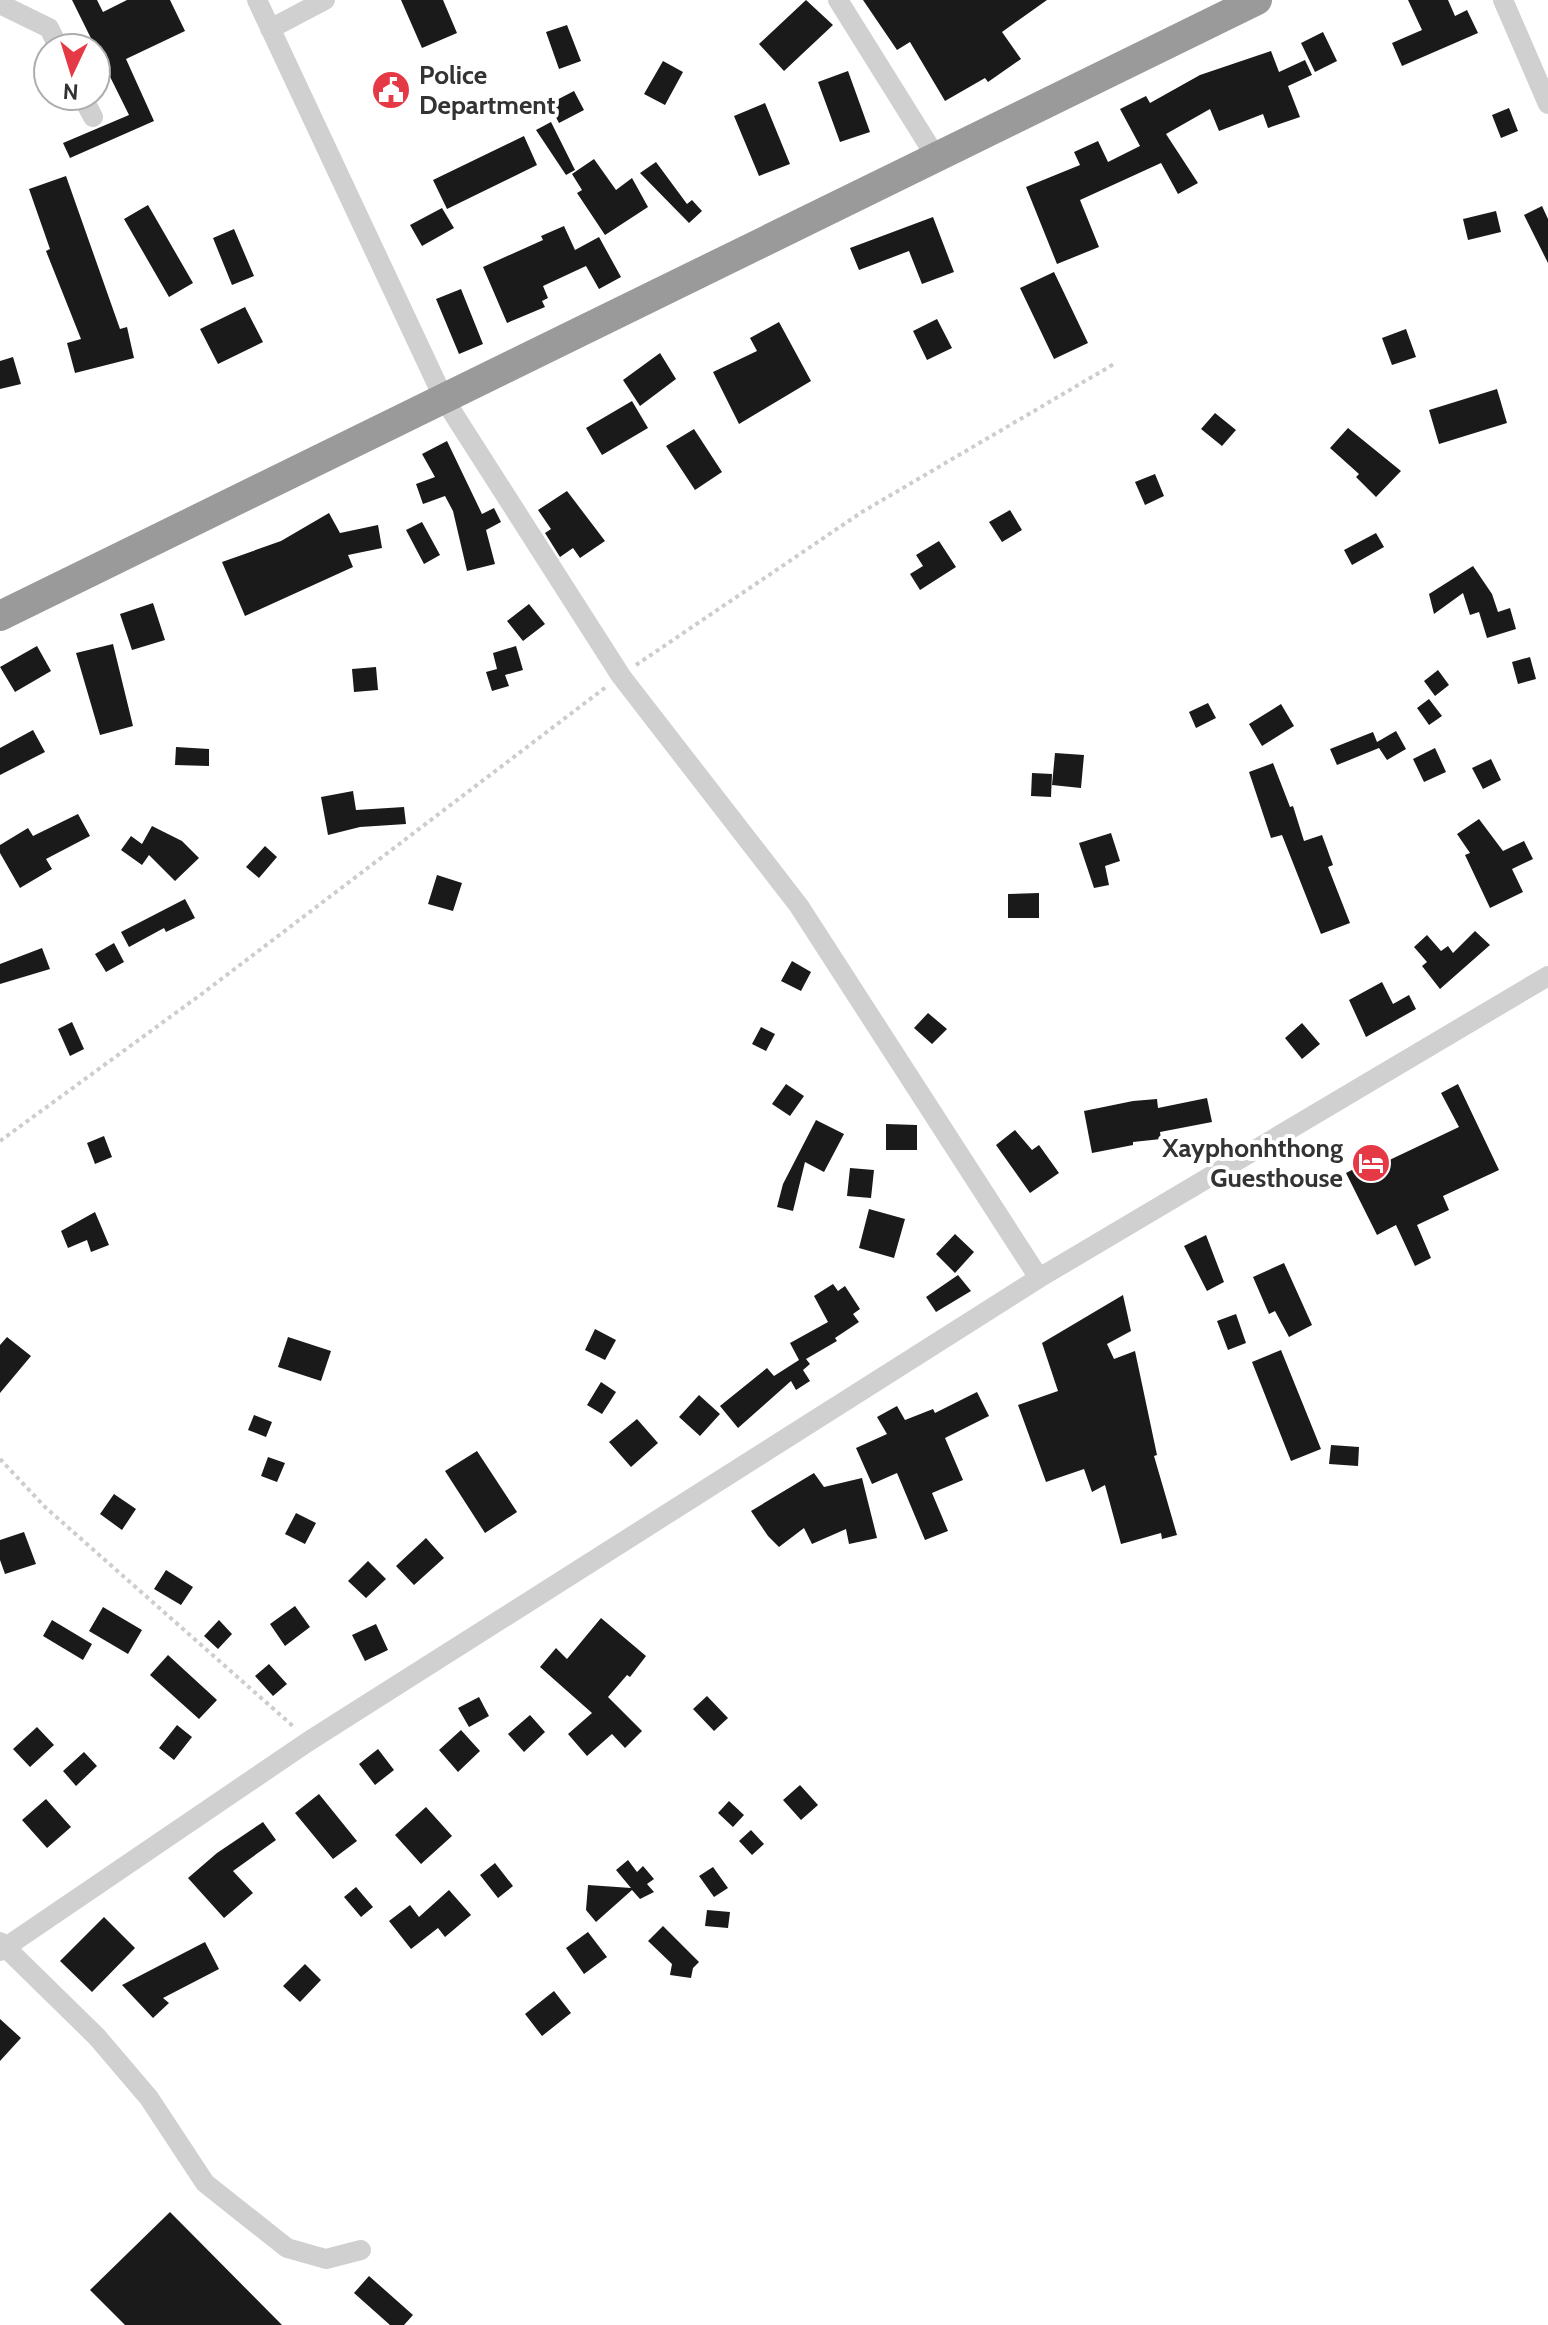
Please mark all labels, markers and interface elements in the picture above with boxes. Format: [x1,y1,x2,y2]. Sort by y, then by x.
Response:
north arrow [32,32,112,112]
place label: Police Department [419,59,555,121]
public building icon: Police Department [370,69,412,111]
text: N [62,77,79,105]
place label: Xayphonhthong Guesthouse [1161,1132,1343,1194]
hotel icon: Xayphonhthong Guesthouse [1350,1142,1392,1184]

